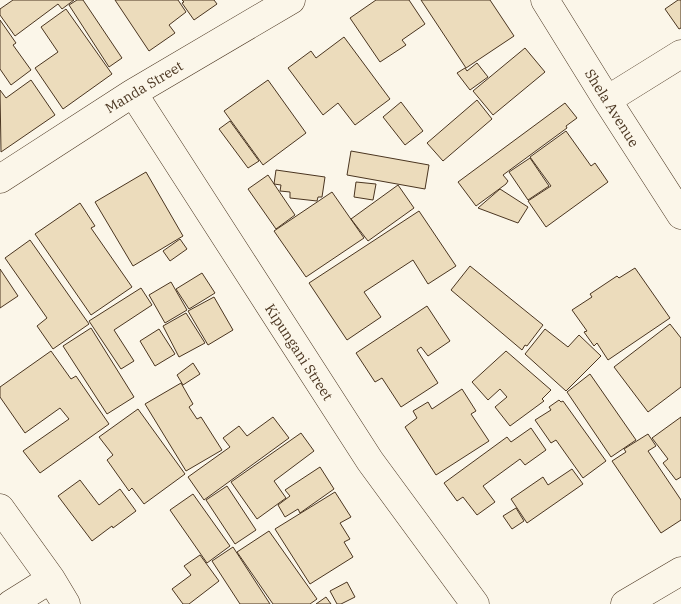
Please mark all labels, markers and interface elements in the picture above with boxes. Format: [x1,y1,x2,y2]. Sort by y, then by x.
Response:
street label: Manda Street [102,57,186,117]
street label: Shela Avenue [581,66,643,150]
street label: Kipungani Street [261,300,337,404]

